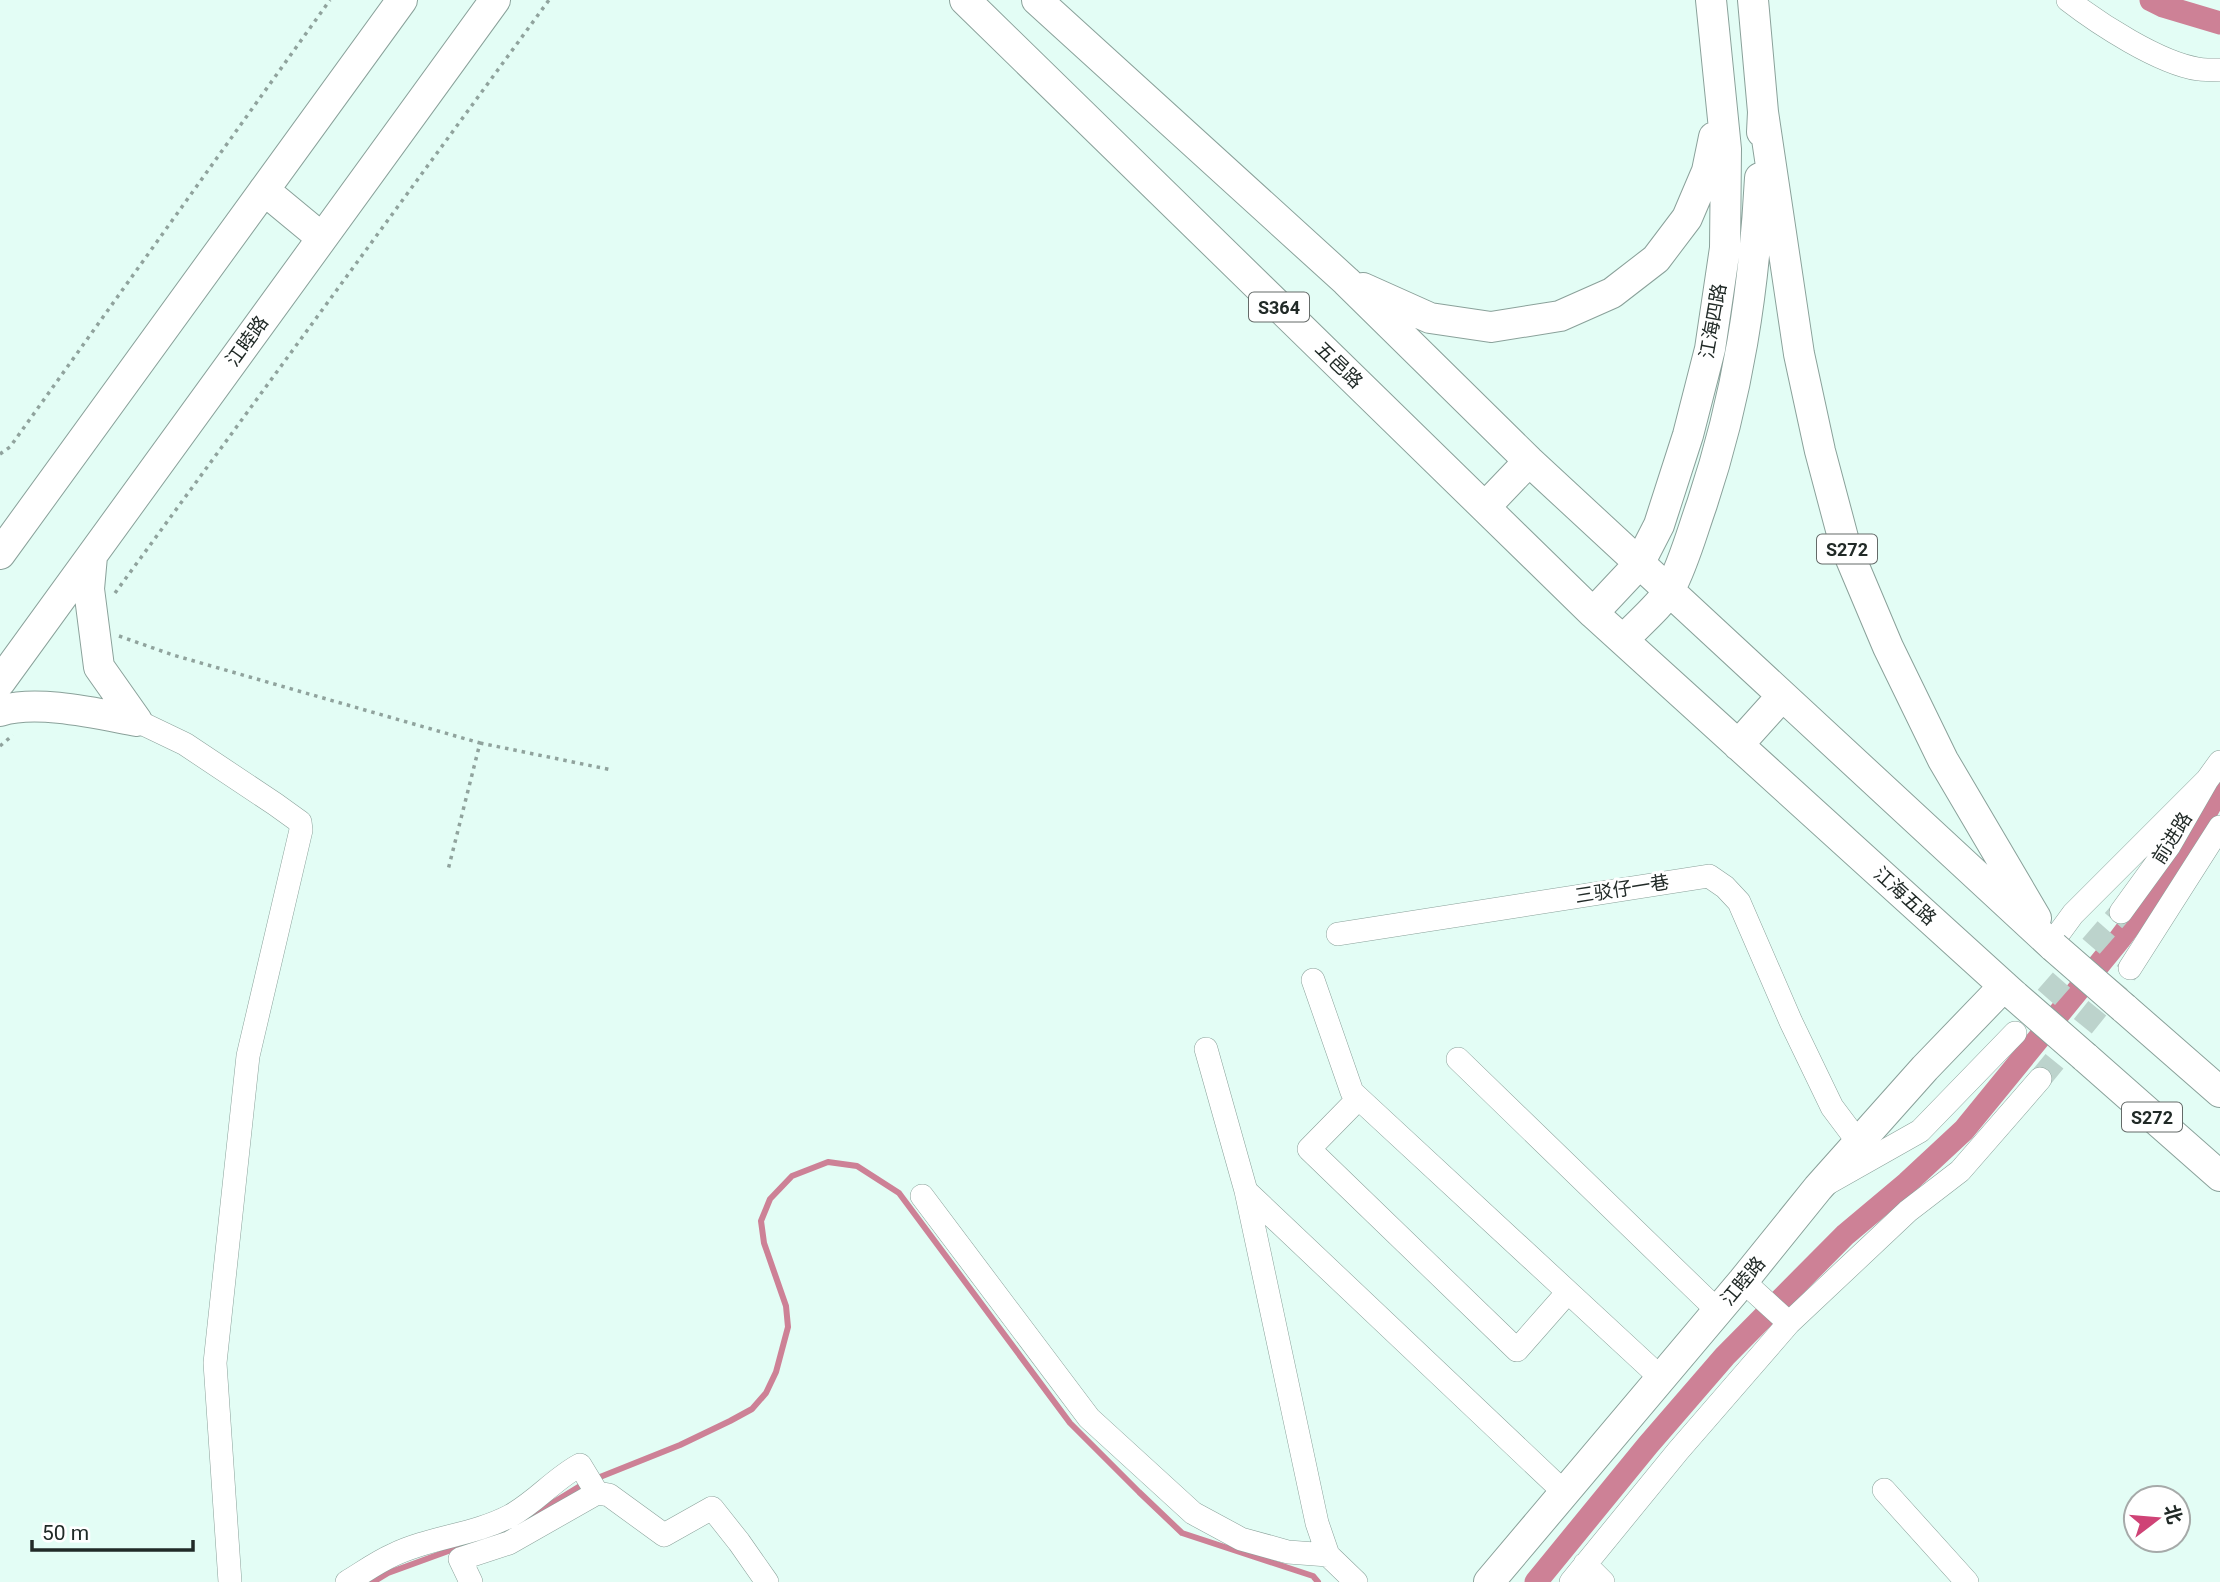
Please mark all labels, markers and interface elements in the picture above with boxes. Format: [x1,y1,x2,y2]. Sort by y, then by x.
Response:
street label: 江海四路 [1695,282,1731,360]
road number: S364 [1249,292,1309,321]
street label: 江睦路 [221,311,273,371]
street label: 五邑路 [1311,337,1367,393]
road number: S272 [1817,534,1877,564]
street label: 前进路 [2147,808,2197,868]
street label: 江海五路 [1869,862,1941,930]
street label: 三驳仔一巷 [1573,870,1671,908]
road number: S272 [2122,1102,2182,1132]
street label: 江睦路 [1716,1252,1770,1310]
north arrow [2122,1484,2192,1554]
text: 北 [2159,1502,2187,1527]
scale bar [32,1508,192,1552]
text: 50 m [42,1521,89,1545]

